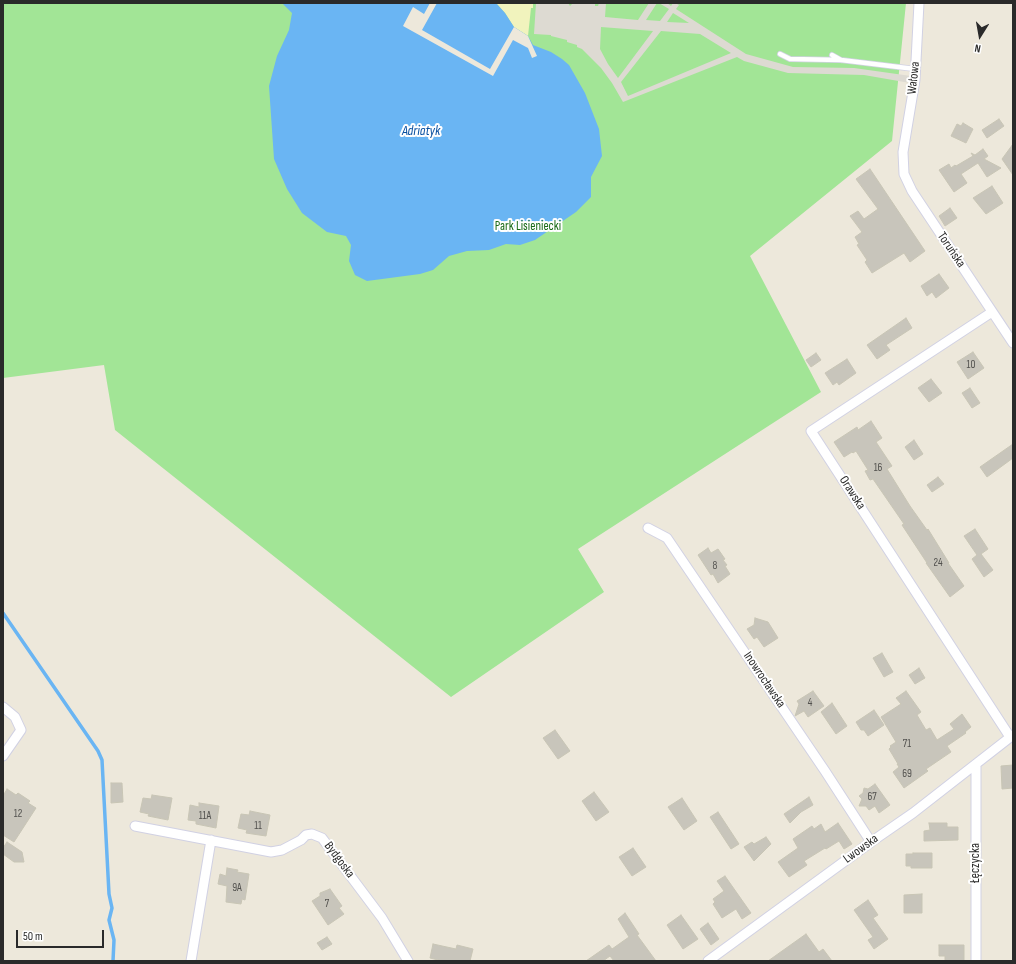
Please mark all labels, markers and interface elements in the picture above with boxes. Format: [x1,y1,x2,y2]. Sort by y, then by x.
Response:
north arrow [960,16,1000,56]
text: N [973,41,982,55]
street label: Wałowa [905,61,923,95]
water label: Adriatyk [402,123,440,139]
park label: Park Lisieniecki [495,219,561,235]
street label: Toruńska [934,229,968,271]
house number: 10 [967,358,975,372]
house number: 16 [874,461,882,475]
street label: Orawska [835,473,869,513]
house number: 24 [933,556,943,570]
house number: 8 [713,559,717,573]
street label: Inowrocławska [740,649,788,711]
house number: 4 [808,696,812,710]
house number: 71 [903,737,911,751]
house number: 69 [902,767,912,781]
house number: 67 [867,790,877,804]
house number: 12 [14,807,22,821]
house number: 11A [199,809,211,823]
house number: 11 [254,819,262,833]
street label: Lwowska [841,831,881,867]
street label: Bydgoska [320,839,358,881]
street label: Łęczycka [968,843,984,883]
house number: 9A [232,881,242,895]
house number: 7 [325,897,329,911]
scale bar [18,922,106,948]
text: 50 m [23,929,43,944]

